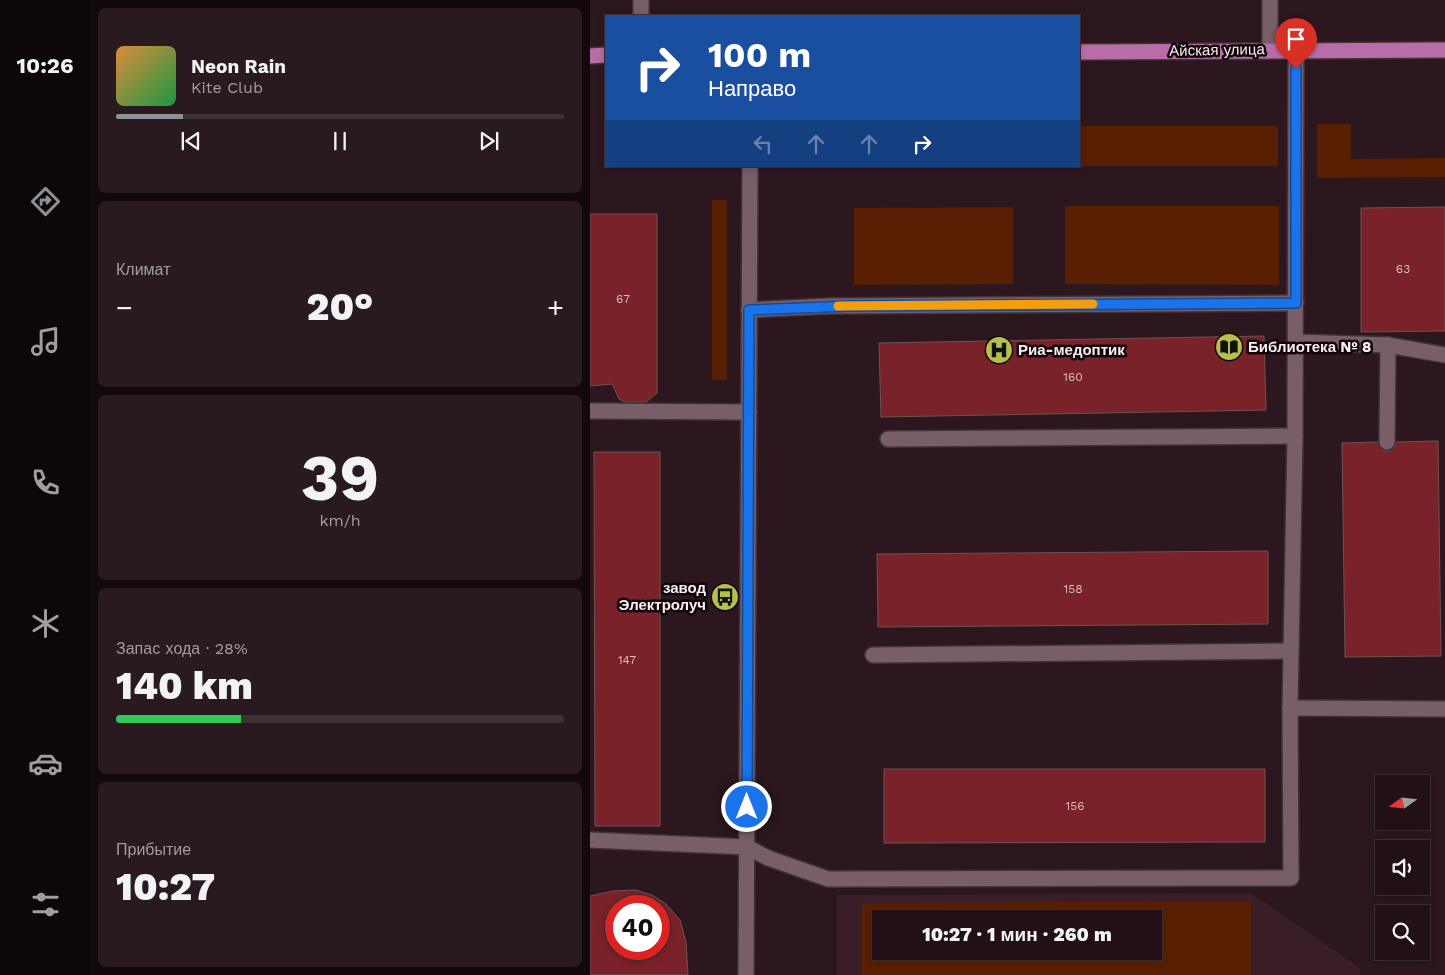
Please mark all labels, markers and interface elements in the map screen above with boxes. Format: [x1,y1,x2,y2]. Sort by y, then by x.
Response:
pin [1275,18,1317,69]
icon: arrive [1282,25,1310,53]
text: 100 m [708,34,811,76]
icon: right [625,35,690,100]
street label: Айская улица [1169,40,1266,60]
text: 10:26 [17,53,73,78]
text: Neon Rain [191,55,286,78]
text: Направо [708,76,796,101]
text: Kite Club [191,78,263,97]
icon: previous [177,127,205,155]
icon: pause [326,127,354,155]
icon: next [475,127,503,155]
icon: left [749,130,777,158]
icon: ahead [802,130,830,158]
icon: ahead [855,130,883,158]
icon: right [908,130,936,158]
icon: directions [28,184,63,219]
text: Климат [116,260,170,279]
house number: 63 [1396,262,1410,276]
text: 20° [307,285,373,329]
text: − [116,291,133,324]
text: + [547,291,564,324]
house number: 67 [616,292,630,306]
icon: music [28,324,63,359]
library icon: Библиотека № 8 [1214,332,1244,362]
hospital icon: Риа-медоптик [984,335,1014,365]
place label: Библиотека № 8 [1248,338,1371,356]
place label: Риа-медоптик [1018,341,1125,359]
house number: 160 [1063,370,1083,384]
text: 39 [301,440,379,516]
icon: phone [28,465,63,500]
text: km/h [319,511,361,530]
place label: завод Электролуч [619,579,706,614]
bus stop icon: завод Электролуч [710,582,740,612]
house number: 158 [1063,582,1083,596]
icon: climate [28,606,63,641]
text: Запас хода · 28% [116,639,248,658]
house number: 147 [618,653,636,667]
text: 140 km [116,664,253,708]
icon: car [28,746,63,781]
north arrow [1375,775,1430,830]
map controls [1375,775,1430,960]
position arrow [720,780,772,832]
house number: 156 [1066,799,1084,813]
text: Прибытие [116,840,191,859]
button: sound [1375,840,1430,895]
text: 10:27 [116,865,215,909]
icon: filters [28,887,63,922]
speed limit sign: 40 [605,895,670,960]
button: search [1375,905,1430,960]
text: 10:27 · 1 мин · 260 m [922,923,1112,946]

